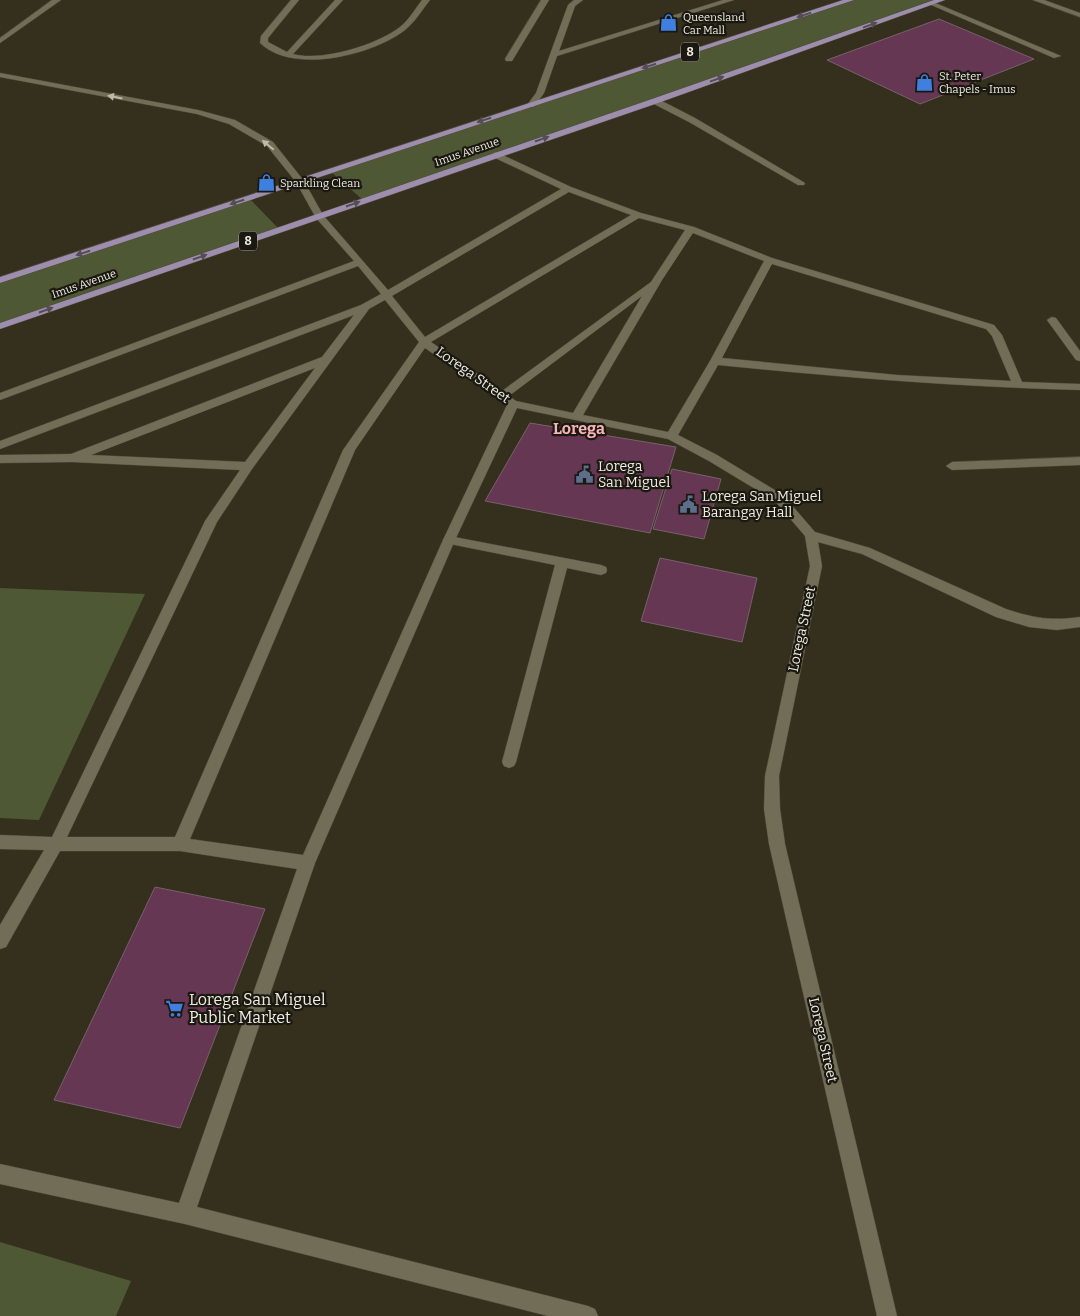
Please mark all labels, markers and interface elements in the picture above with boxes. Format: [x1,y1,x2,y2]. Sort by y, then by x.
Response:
place label: Queensland Car Mall [683,11,745,37]
one-way arrow [796,12,811,19]
shop icon: Queensland Car Mall [659,13,679,33]
one-way arrow [863,21,878,28]
road number: 8 [681,42,699,62]
one-way arrow [642,63,657,70]
place label: St. Peter Chapels - Imus [939,70,1016,96]
shop icon: St. Peter Chapels - Imus [915,72,935,92]
one-way arrow [710,75,725,83]
one-way arrow [108,93,123,101]
one-way arrow [477,117,492,125]
street label: Imus Avenue [433,135,501,169]
one-way arrow [535,135,550,143]
one-way arrow [262,139,275,150]
shop icon: Sparkling Clean [256,173,276,193]
place label: Sparkling Clean [280,177,360,190]
one-way arrow [230,199,245,206]
one-way arrow [346,200,361,208]
road number: 8 [239,232,257,250]
one-way arrow [75,249,90,257]
one-way arrow [192,253,207,260]
street label: Imus Avenue [50,267,118,301]
one-way arrow [39,306,54,314]
street label: Lorega Street [433,343,513,407]
district label: Lorega [553,419,605,438]
place label: Lorega San Miguel [598,458,670,491]
public building icon: Lorega San Miguel [574,464,594,484]
place label: Lorega San Miguel Barangay Hall [702,488,821,521]
public building icon: Lorega San Miguel Barangay Hall [678,494,698,514]
street label: Lorega Street [785,585,819,673]
place label: Lorega San Miguel Public Market [189,990,326,1027]
street label: Lorega Street [805,996,841,1084]
supermarket icon: Lorega San Miguel Public Market [165,998,185,1018]

